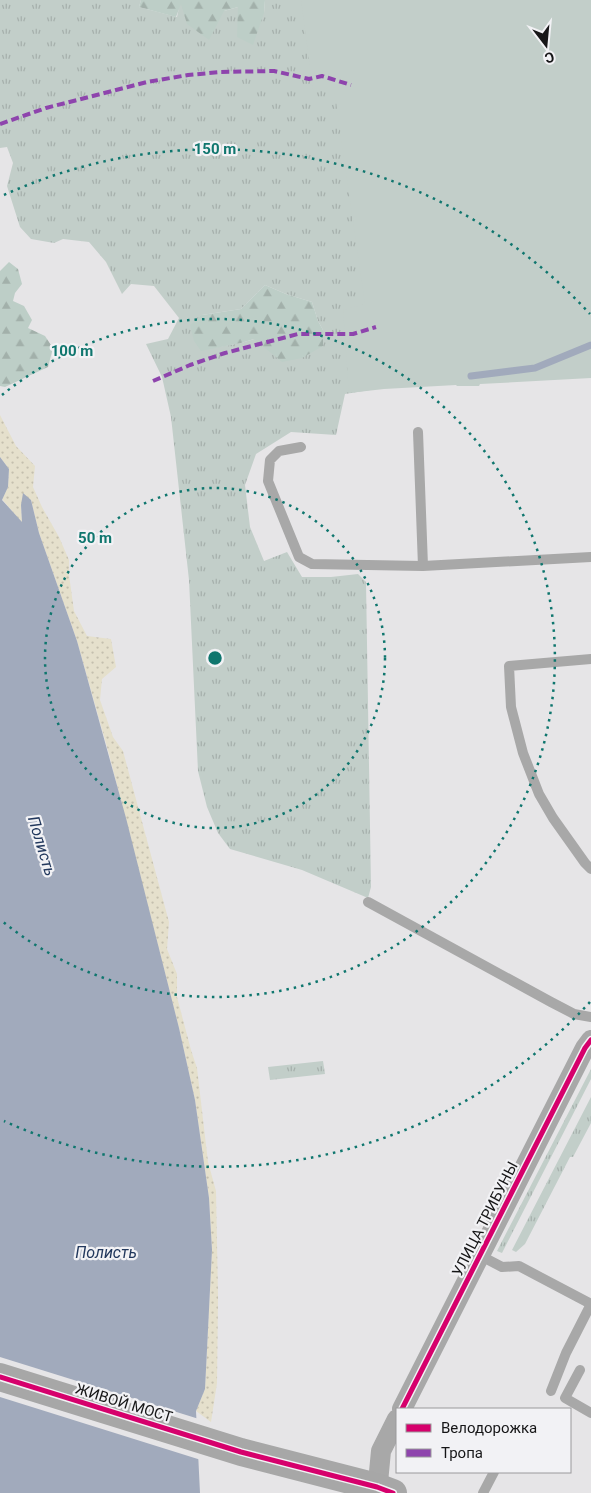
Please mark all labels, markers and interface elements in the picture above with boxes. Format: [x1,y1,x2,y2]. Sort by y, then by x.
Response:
north arrow [521,20,571,70]
text: С [543,49,556,66]
text: 150 m [194,140,236,158]
text: 100 m [51,342,93,360]
text: 50 m [78,529,112,547]
centre of rings [206,649,224,667]
water label: Полисть [24,814,60,878]
street label: УЛИЦА ТРИБУНЫ [448,1159,522,1279]
water label: Полисть [75,1243,137,1262]
street label: ЖИВОЙ МОСТ [73,1380,175,1426]
legend [396,1408,571,1473]
text: Велодорожка [441,1419,537,1437]
text: Тропа [441,1444,483,1462]

